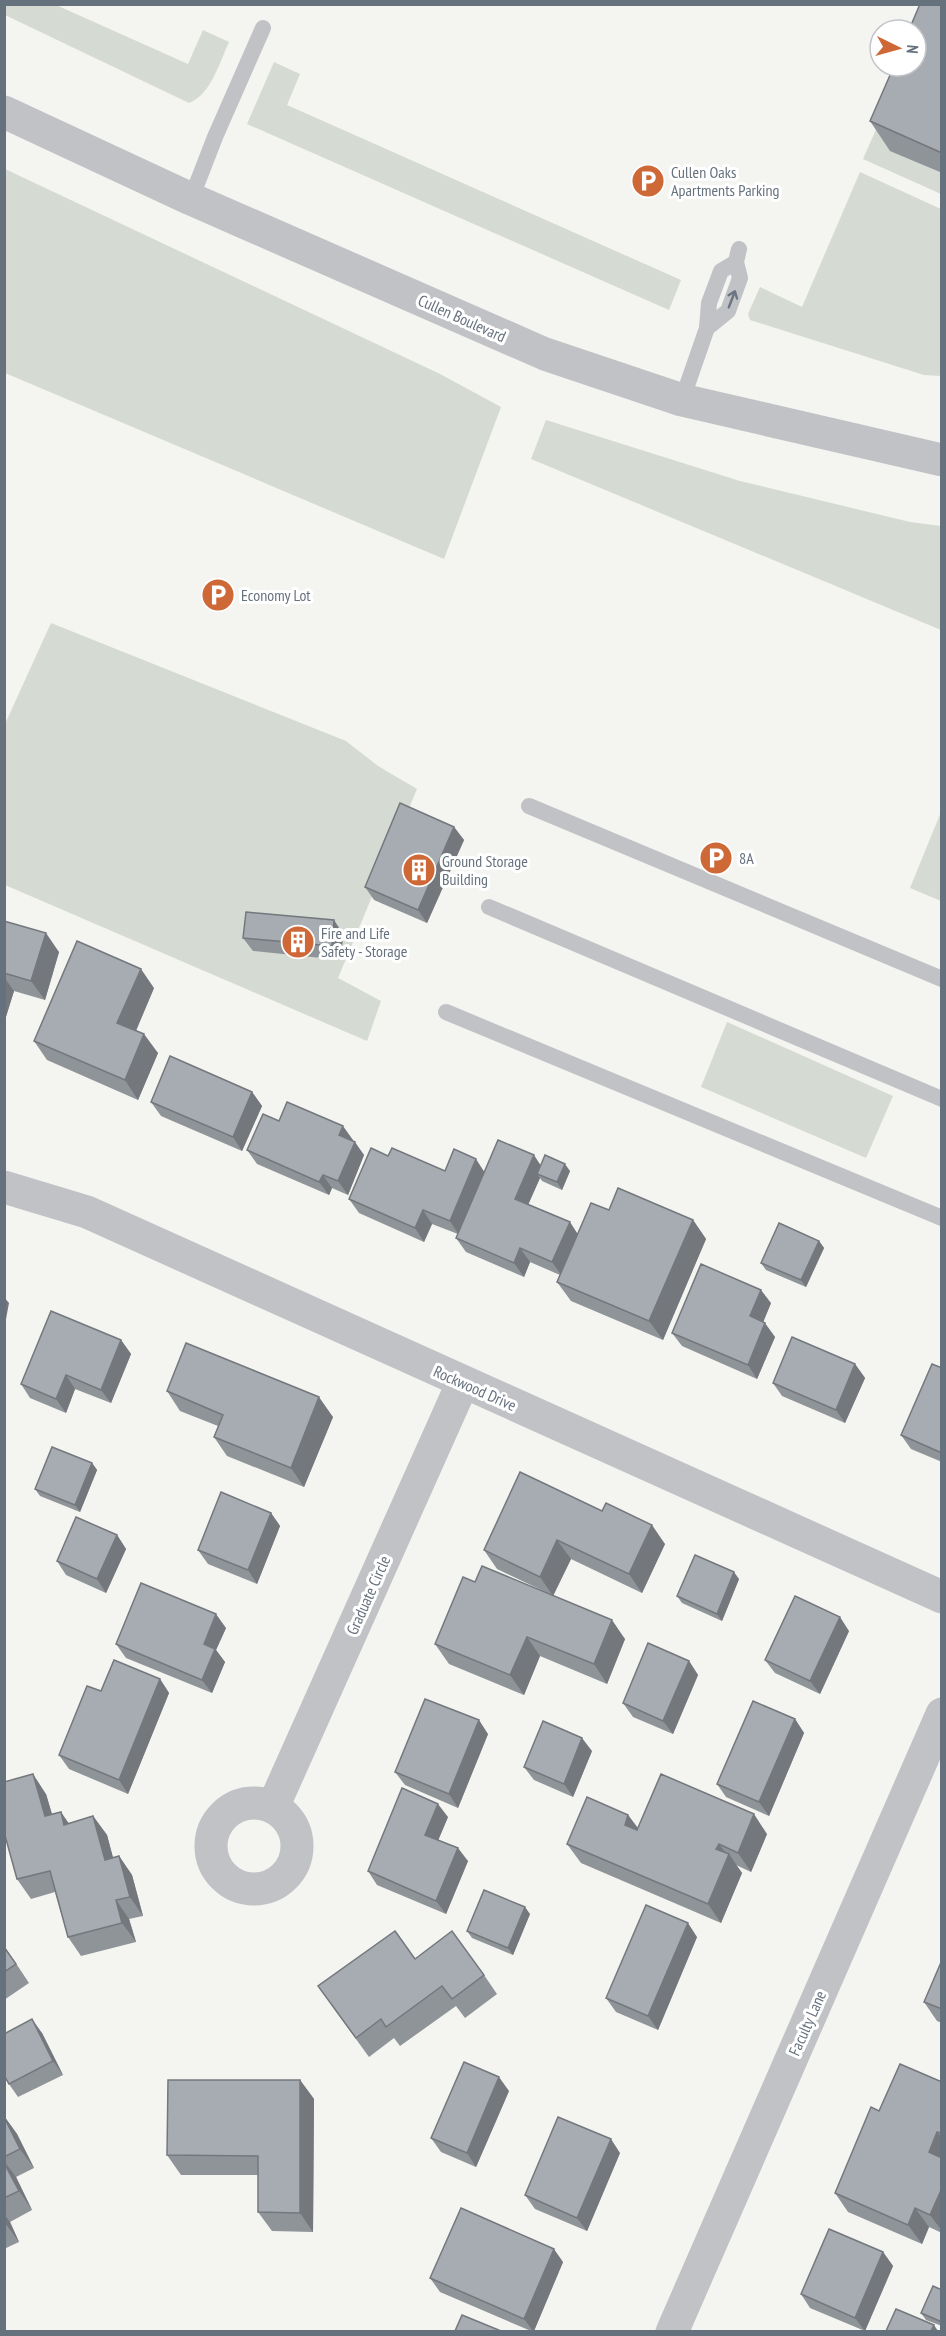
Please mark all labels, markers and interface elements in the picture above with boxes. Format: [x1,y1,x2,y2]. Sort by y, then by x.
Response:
north arrow [868,18,928,78]
text: N [903,44,923,54]
place label: Cullen Oaks Apartments Parking [671,162,780,200]
parking icon: Cullen Oaks Apartments Parking [630,163,666,199]
street label: Cullen Boulevard [415,290,509,346]
one-way arrow [727,290,738,309]
parking icon: Economy Lot [200,577,236,613]
place label: Economy Lot [241,585,311,605]
parking icon: 8A [698,840,734,876]
place label: 8A [739,848,754,868]
place label: Ground Storage Building [442,851,528,889]
building icon: Ground Storage Building [401,852,437,888]
place label: Fire and Life Safety - Storage [321,923,407,961]
building icon: Fire and Life Safety - Storage [280,924,316,960]
street label: Rockwood Drive [431,1361,519,1415]
street label: Graduate Circle [342,1552,394,1638]
street label: Faculty Lane [784,1987,830,2059]

